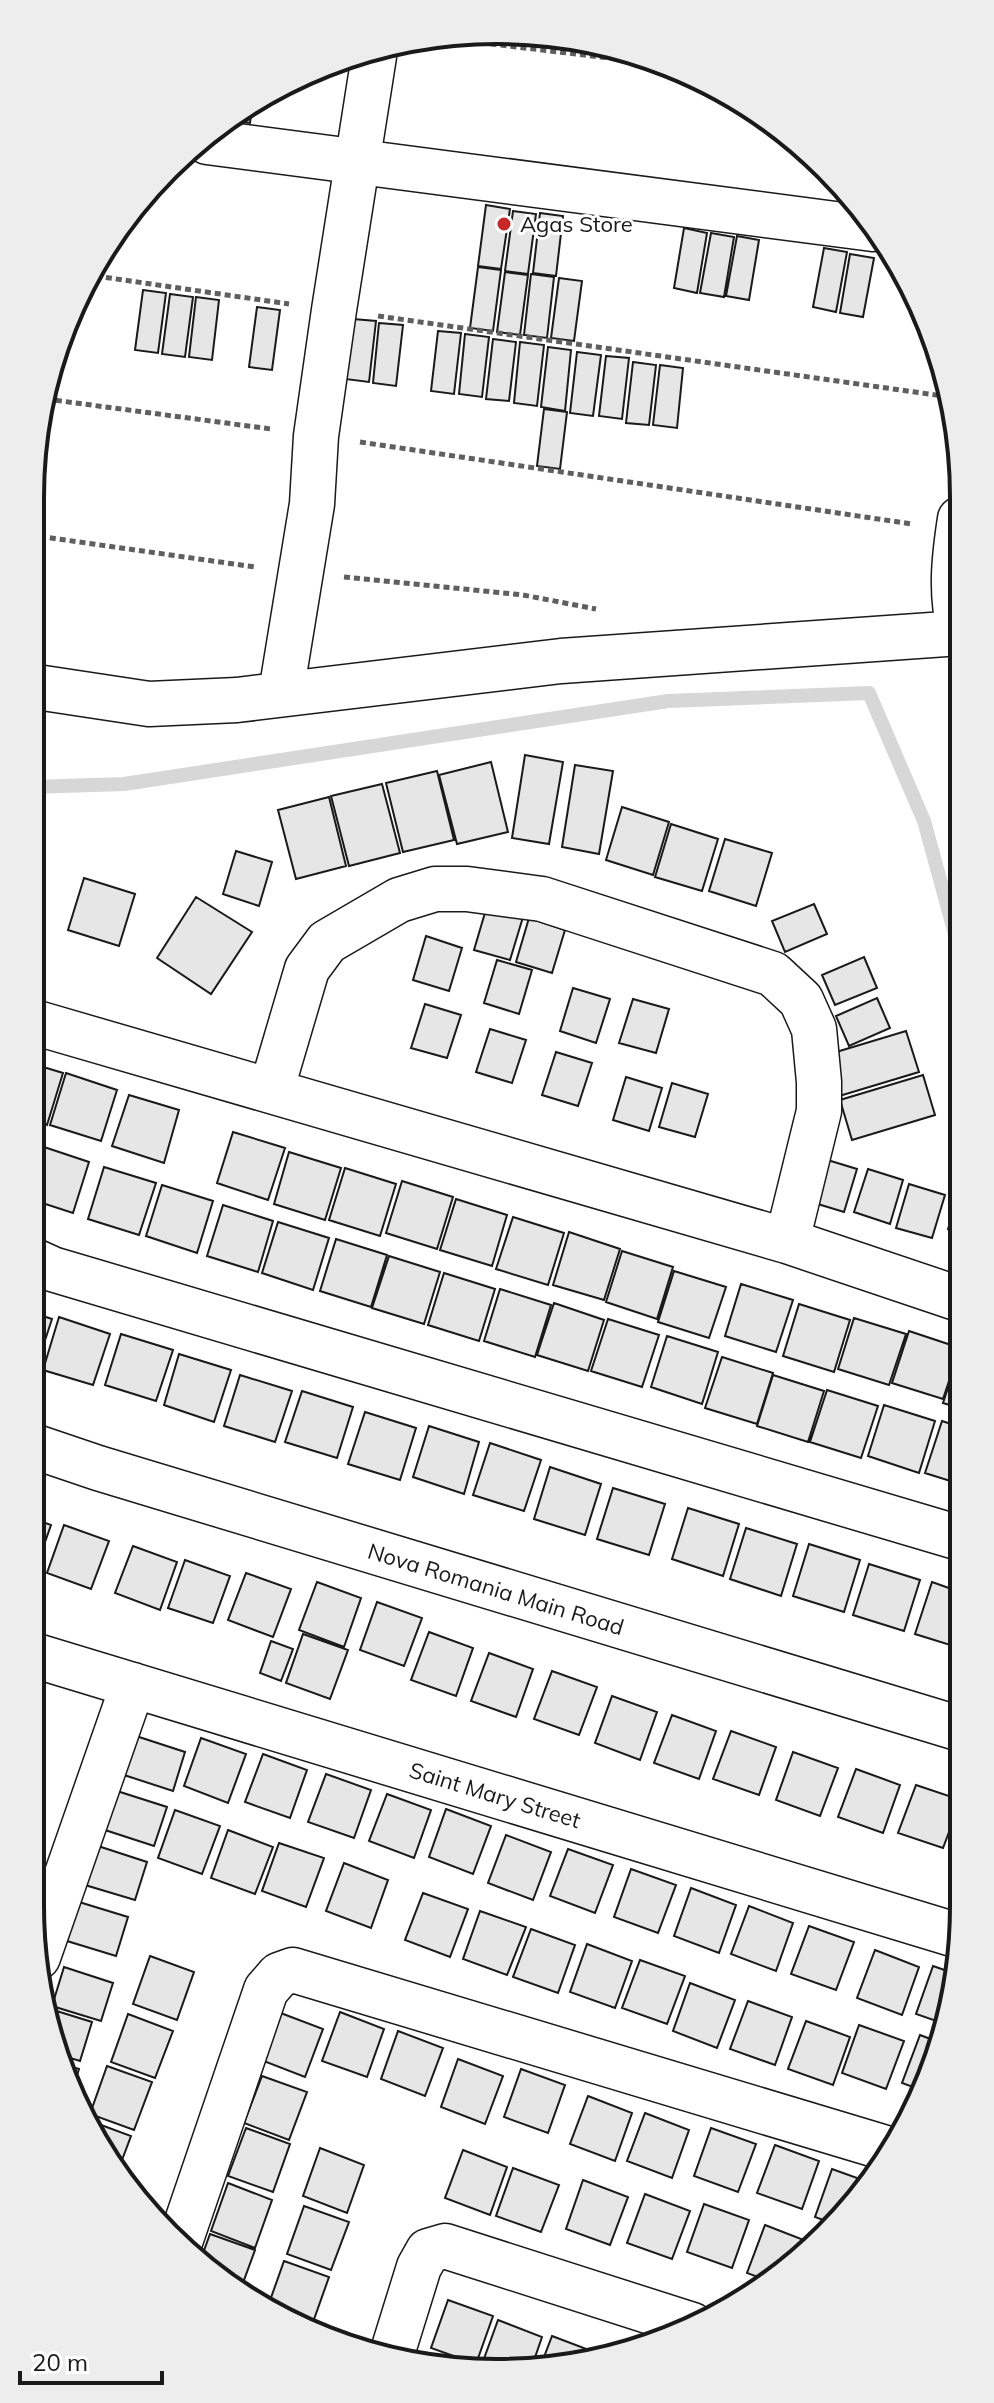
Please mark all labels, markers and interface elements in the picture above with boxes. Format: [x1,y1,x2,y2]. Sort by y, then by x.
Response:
place label: Agas Store [520,210,633,238]
marker: Agas Store [495,215,513,233]
street label: Nova Romania Main Road [365,1537,627,1641]
street label: Saint Mary Street [406,1756,584,1834]
scale bar [20,2335,162,2385]
text: 20 m [32,2347,88,2377]

